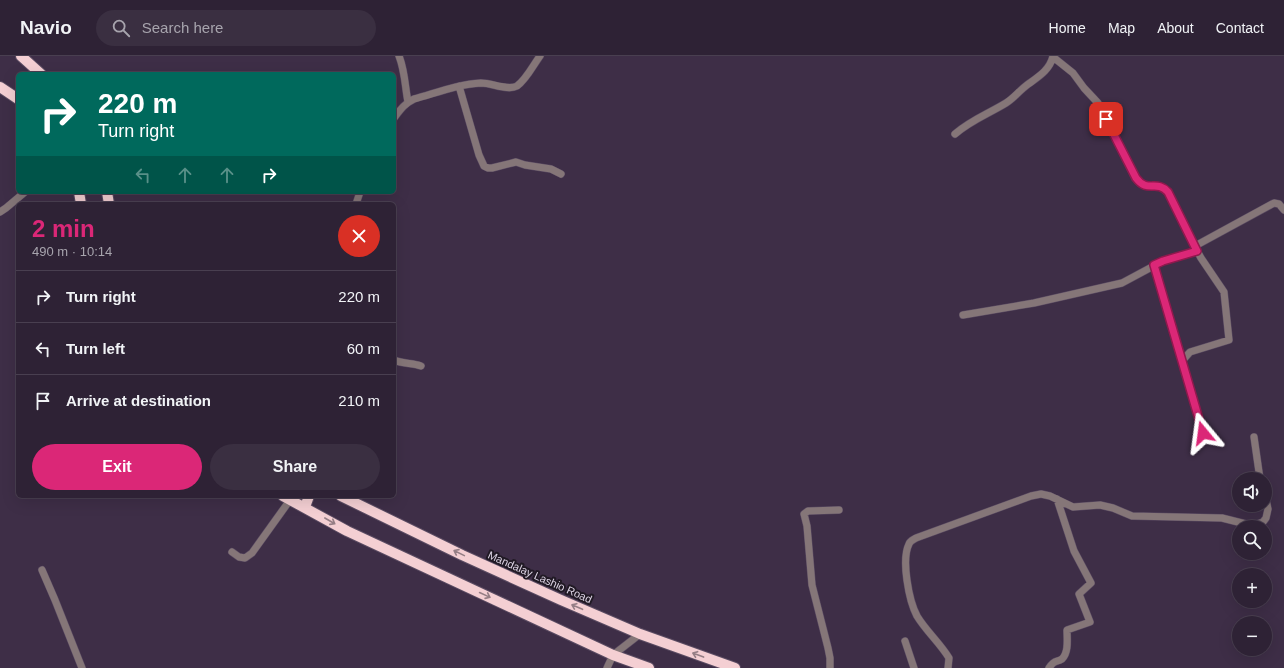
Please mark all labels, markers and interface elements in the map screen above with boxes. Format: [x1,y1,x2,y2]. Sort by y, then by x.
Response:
search box [96,10,376,46]
text: Navio [20,17,72,38]
icon: search [110,17,132,39]
text: Search here [142,19,223,36]
text: Home [1049,20,1086,36]
text: Map [1108,20,1135,36]
text: About [1157,20,1194,36]
text: Contact [1216,20,1264,36]
icon: right [32,88,84,140]
text: 220 m [98,88,177,119]
pin [1089,102,1123,136]
icon: arrive [1095,108,1117,130]
text: Turn right [98,121,174,141]
icon: left [132,164,154,186]
icon: ahead [174,164,196,186]
icon: ahead [216,164,238,186]
icon: right [258,164,280,186]
text: 2 min [32,215,95,242]
button: close [338,215,380,257]
text: 490 m · 10:14 [32,244,112,259]
icon: right [32,286,54,308]
text: Turn right [66,288,136,305]
text: 220 m [338,288,380,305]
icon: left [32,338,54,360]
text: Turn left [66,340,125,357]
text: 60 m [347,340,380,357]
icon: arrive [32,390,54,412]
text: Arrive at destination [66,392,211,409]
text: 210 m [338,392,380,409]
position arrow [1182,412,1224,454]
button: Exit [32,444,202,490]
button: Share [210,444,380,490]
map controls [1232,472,1272,656]
button: sound [1232,472,1272,512]
one-way arrow [324,518,336,526]
button: search [1232,520,1272,560]
one-way arrow [453,549,465,556]
street label: Mandalay Lashio Road [486,549,594,605]
button: + [1232,568,1272,608]
one-way arrow [478,592,490,599]
one-way arrow [572,603,584,610]
button: − [1232,616,1272,656]
one-way arrow [692,651,705,658]

